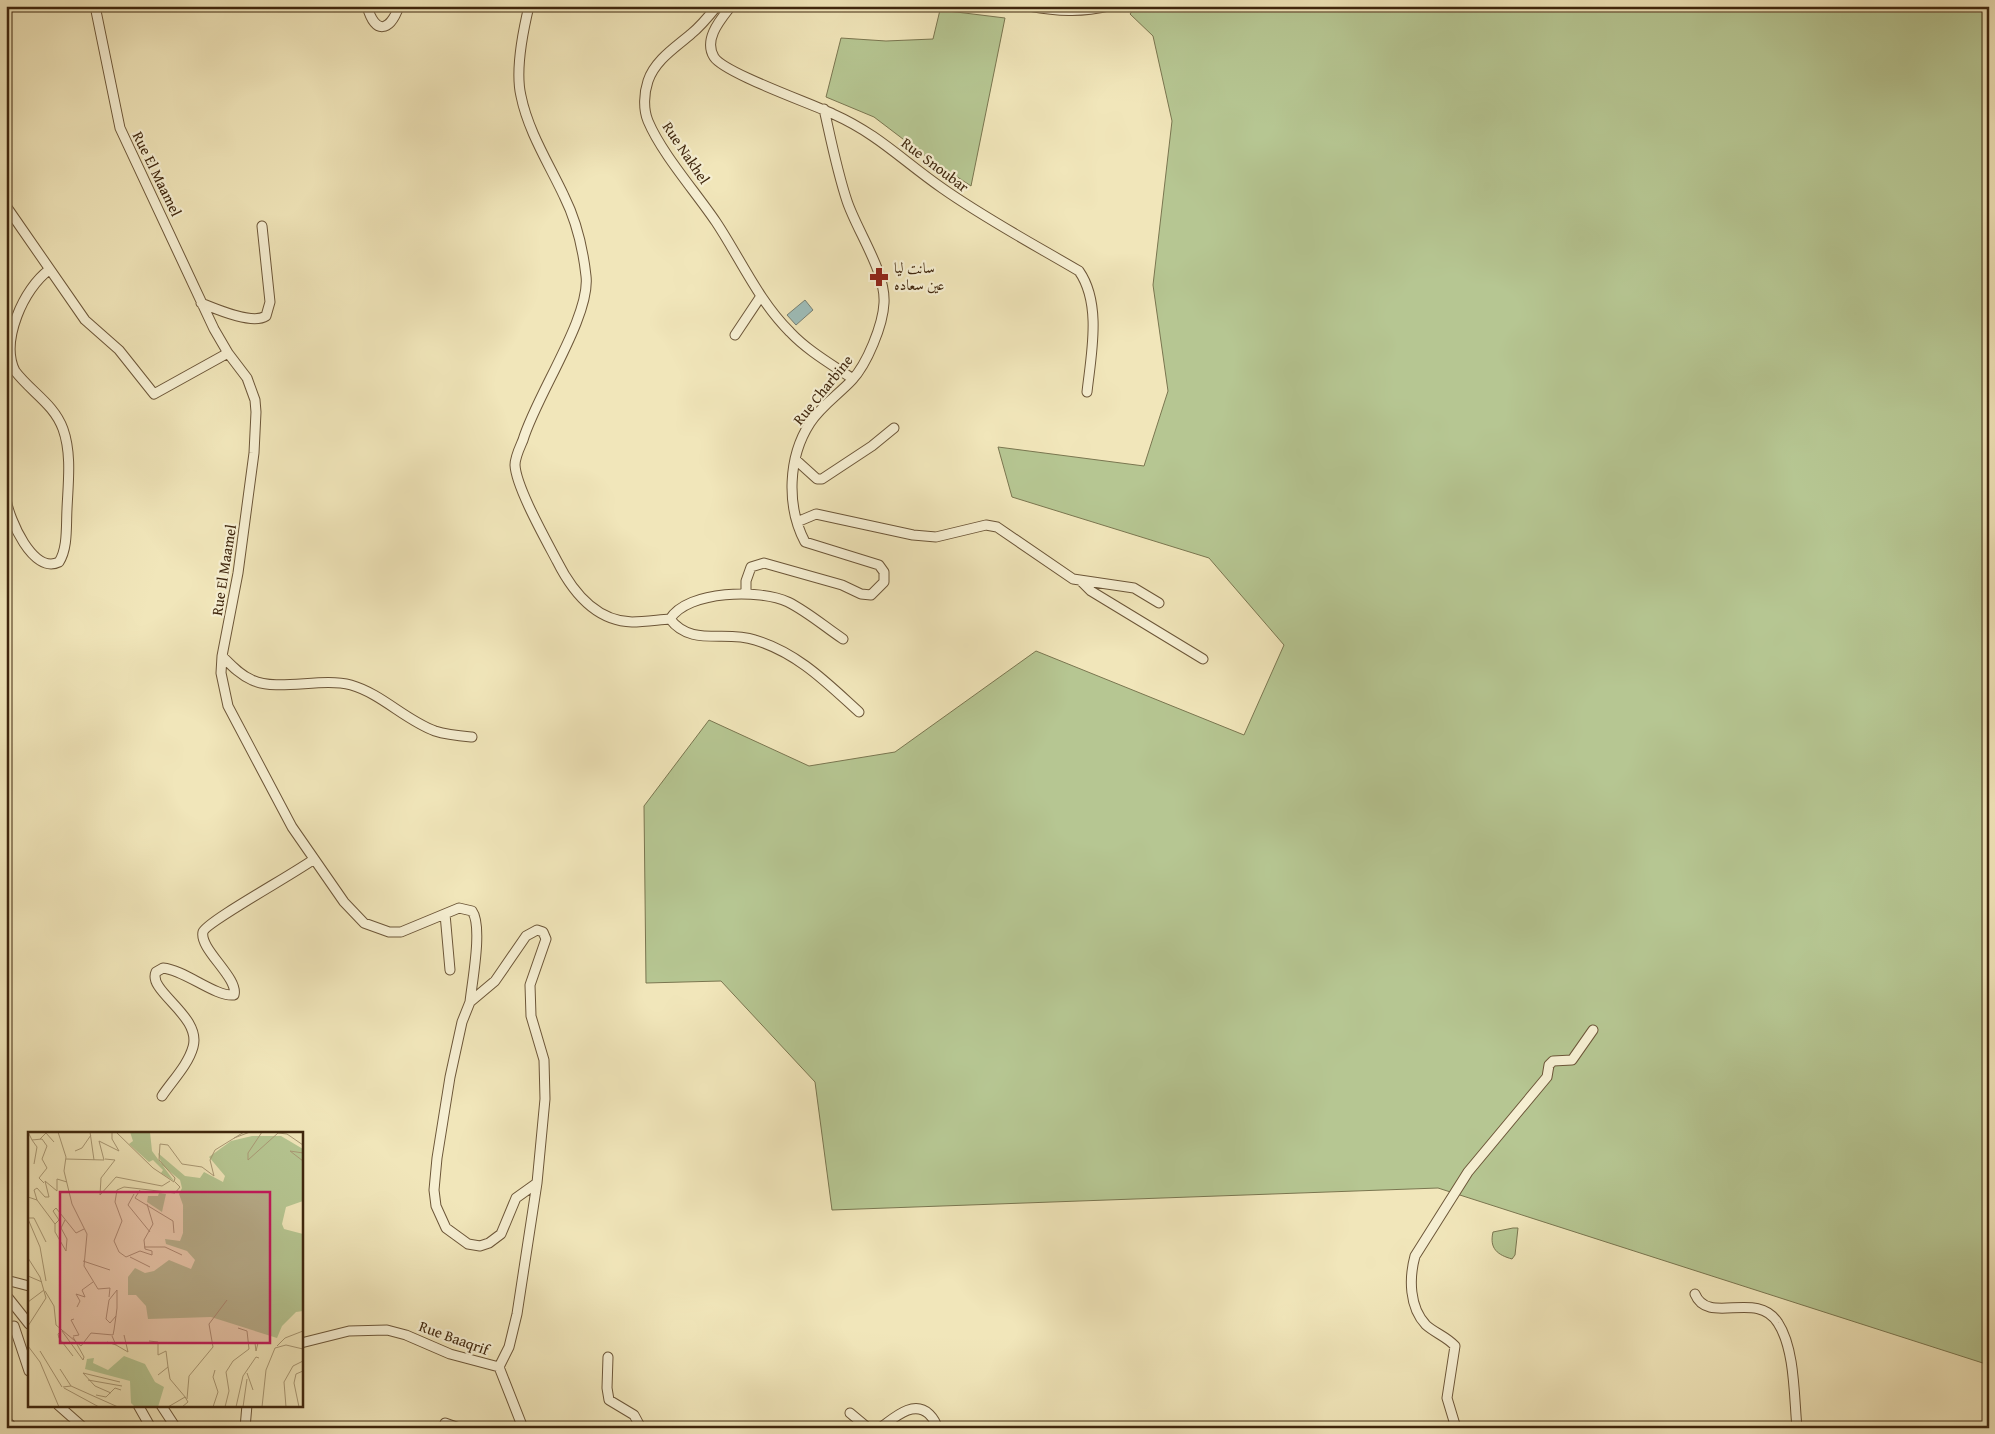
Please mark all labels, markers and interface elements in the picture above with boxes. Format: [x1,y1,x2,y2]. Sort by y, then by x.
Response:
street label: Rue Nakhel [658,117,715,188]
street label: Rue El Maamel [128,128,187,220]
street label: Rue Snoubar [897,132,973,197]
place label: سانت ليا عين سعاده [894,257,944,295]
pharmacy icon: سانت ليا عين سعاده [868,266,890,288]
street label: Rue Charbine [788,350,857,429]
street label: Rue El Maamel [206,523,241,617]
inset map [28,1132,302,1406]
street label: Rue Baaqrif [416,1315,494,1361]

